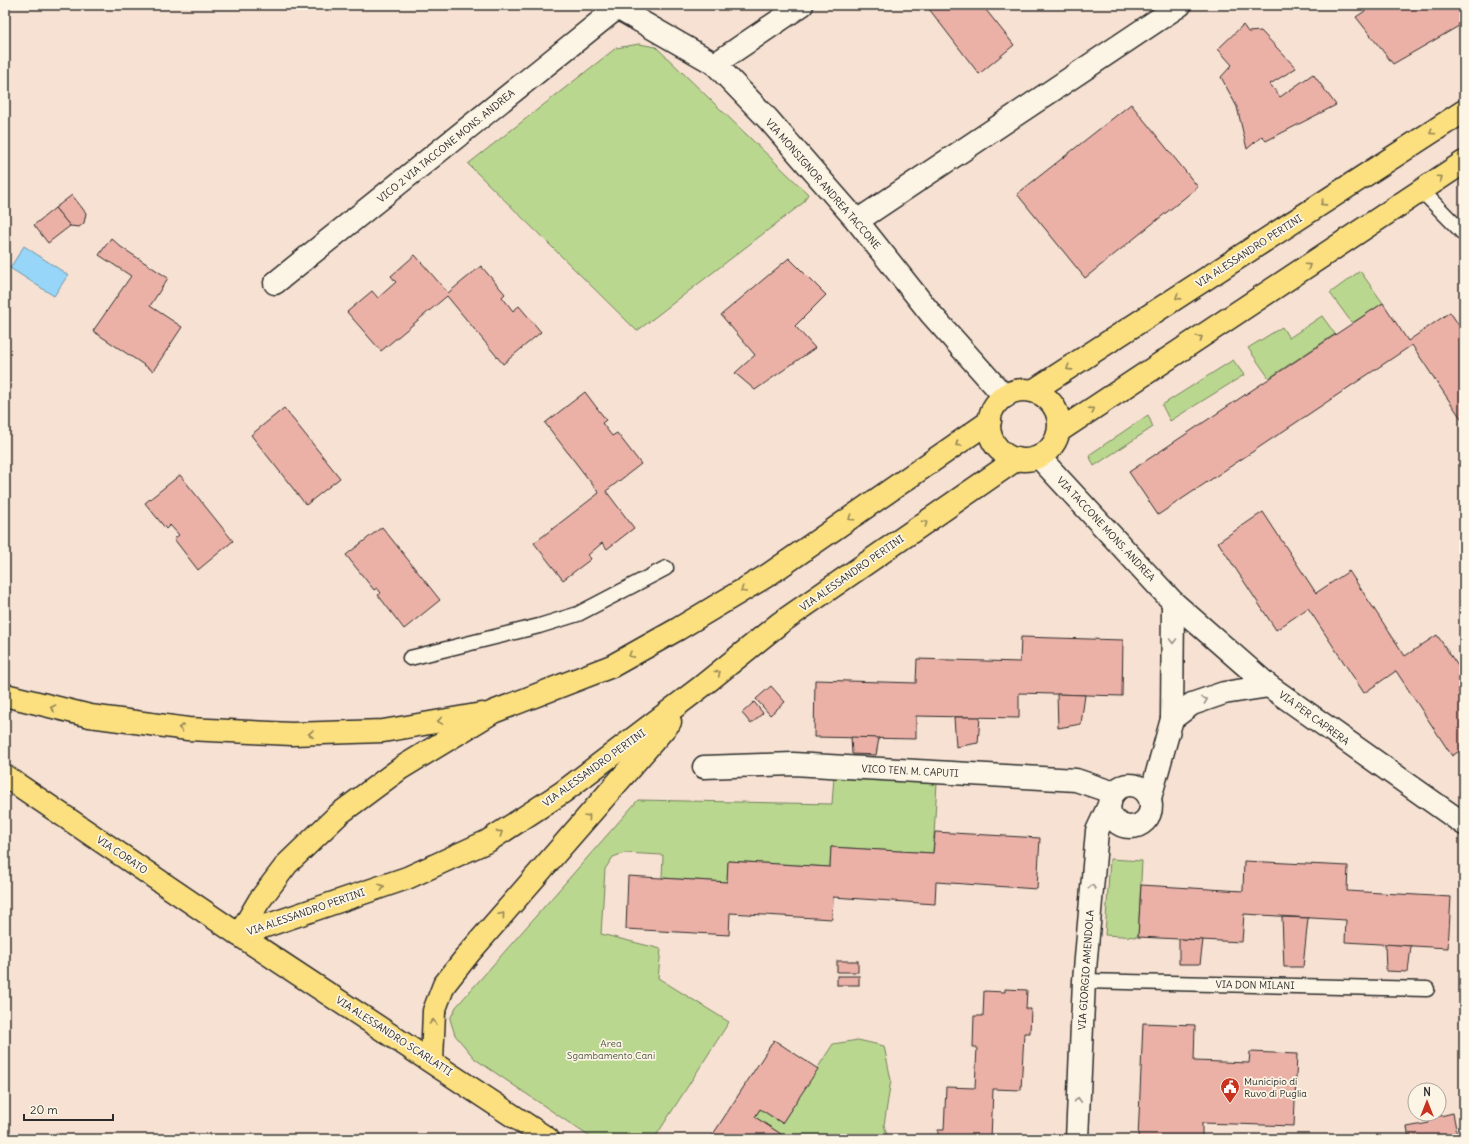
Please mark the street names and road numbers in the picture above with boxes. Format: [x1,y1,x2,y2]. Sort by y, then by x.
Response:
street label: VICO 2 VIA TACCONE MONS. ANDREA [375,86,518,205]
street label: VIA MONSIGNOR ANDREA TACCONE [763,116,883,252]
street label: VIA ALESSANDRO PERTINI [1193,212,1305,290]
street label: VIA TACCONE MONS. ANDREA [1054,474,1158,584]
street label: VIA ALESSANDRO PERTINI [798,532,906,614]
street label: VIA PER CAPRERA [1276,688,1352,748]
street label: VIA ALESSANDRO PERTINI [540,726,648,810]
street label: VICO TEN. M. CAPUTI [861,762,959,780]
street label: VIA CORATO [94,833,150,877]
street label: VIA ALESSANDRO PERTINI [245,886,367,938]
street label: VIA GIORGIO AMENDOLA [1075,909,1097,1031]
street label: VIA DON MILANI [1215,978,1295,992]
street label: VIA ALESSANDRO SCARLATTI [333,993,455,1079]

